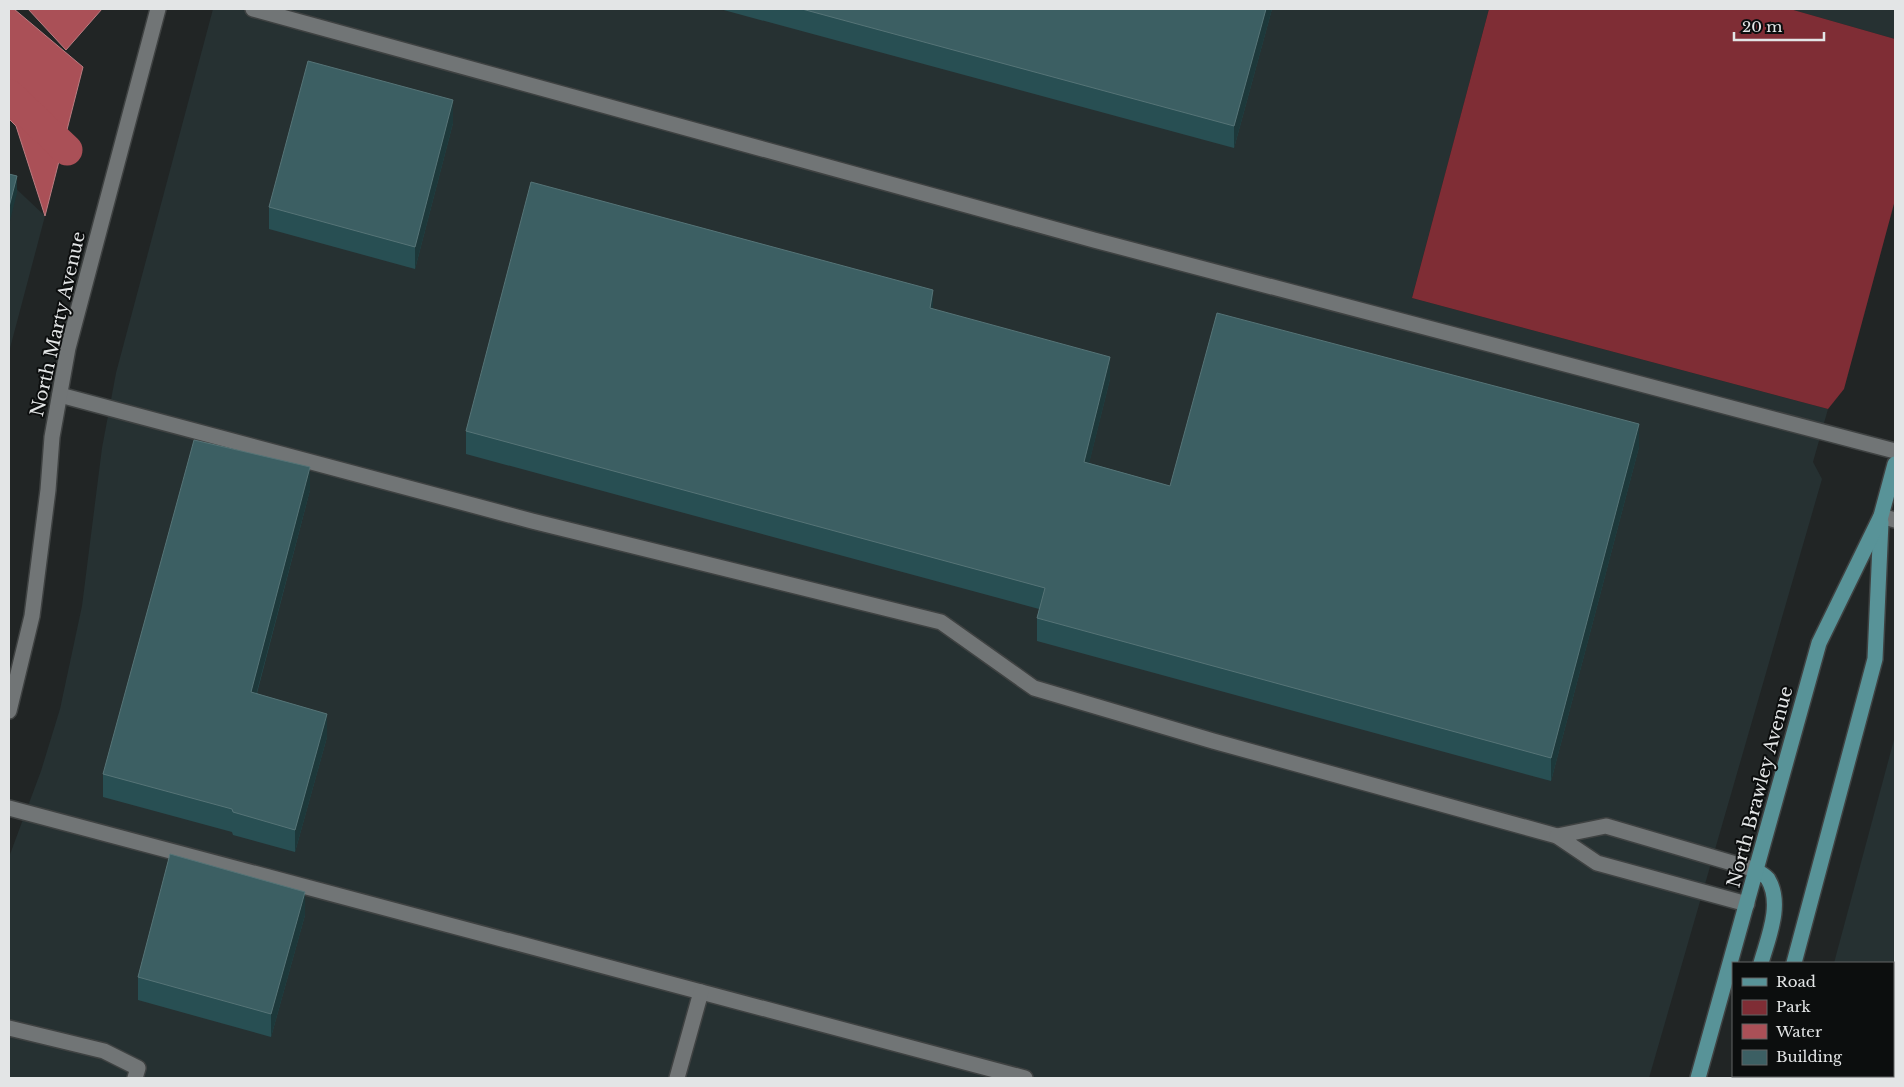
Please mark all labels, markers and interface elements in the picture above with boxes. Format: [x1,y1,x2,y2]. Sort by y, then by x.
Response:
scale bar [1734,10,1824,42]
text: 20 m [1742,17,1782,36]
street label: North Marty Avenue [26,229,90,419]
street label: North Brawley Avenue [1723,684,1797,890]
legend [1732,962,1894,1077]
text: Road [1776,972,1816,991]
text: Park [1776,997,1812,1016]
text: Water [1775,1022,1823,1041]
text: Building [1776,1047,1843,1066]

